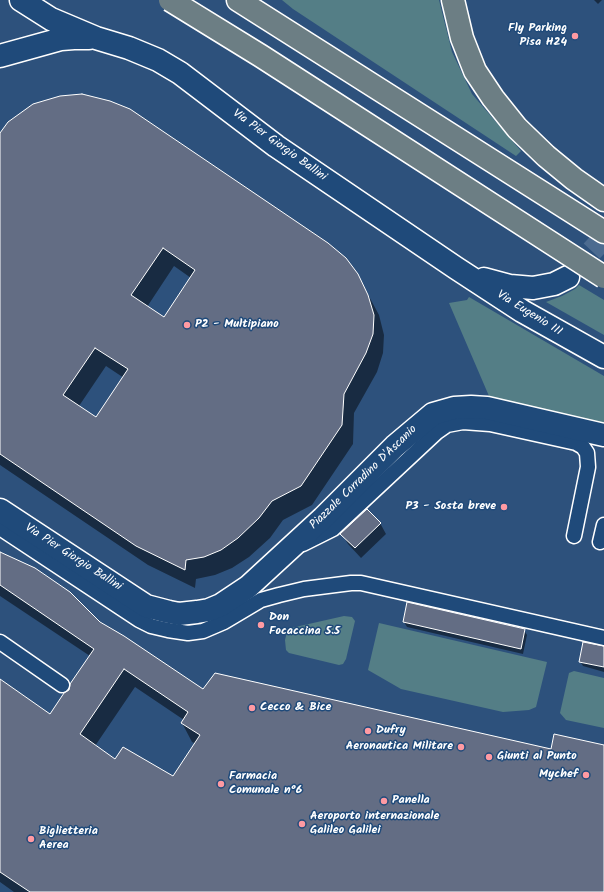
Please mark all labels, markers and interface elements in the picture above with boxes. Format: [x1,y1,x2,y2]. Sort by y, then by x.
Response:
place label: Fly Parking Pisa H24 [508,22,567,50]
marker: Fly Parking Pisa H24 [570,31,580,41]
street label: Via Pier Giorgio Ballini [229,107,329,185]
street label: Via Eugenio III [494,288,564,340]
place label: P2 - Multipiano [195,318,279,332]
marker: P2 - Multipiano [182,320,192,330]
street label: Piazzale Corradino D'Ascanio [307,423,421,533]
place label: P3 - Sosta breve [405,500,496,514]
marker: P3 - Sosta breve [499,502,509,512]
street label: Via Pier Giorgio Ballini [22,521,124,595]
place label: Don Focaccina 5.5 [269,611,340,639]
marker: Don Focaccina 5.5 [256,620,266,630]
place label: Cecco & Bice [260,701,331,715]
marker: Cecco & Bice [247,703,257,713]
place label: Dufry [376,724,406,738]
marker: Dufry [363,726,373,736]
place label: Aeronautica Militare [346,740,453,754]
marker: Aeronautica Militare [456,742,466,752]
place label: Giunti al Punto [497,750,577,764]
marker: Giunti al Punto [484,752,494,762]
place label: Mychef [539,768,578,782]
place label: Farmacia Comunale n°6 [229,770,302,798]
marker: Mychef [581,770,591,780]
marker: Farmacia Comunale n°6 [216,779,226,789]
place label: Panella [392,794,430,808]
marker: Panella [379,796,389,806]
place label: Aeroporto internazionale Galileo Galilei [310,810,439,838]
marker: Aeroporto internazionale Galileo Galilei [297,819,307,829]
place label: Biglietteria Aerea [39,825,98,853]
marker: Biglietteria Aerea [26,834,36,844]

